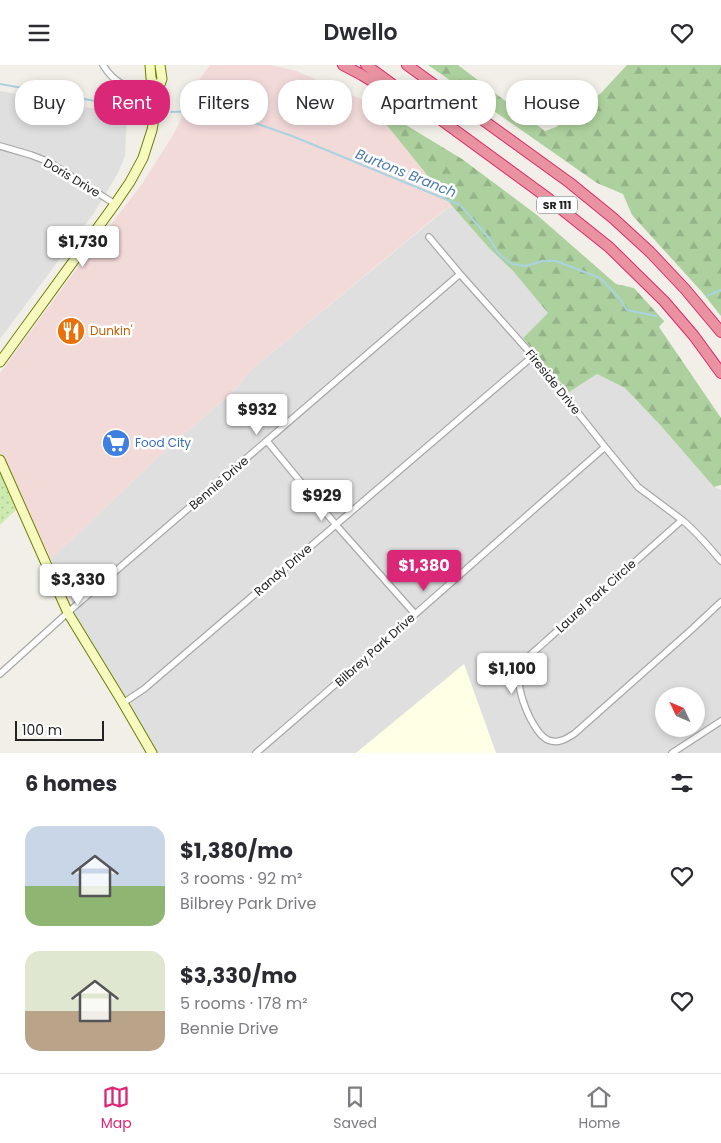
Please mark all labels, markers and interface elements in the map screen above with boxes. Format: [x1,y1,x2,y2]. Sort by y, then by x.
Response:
text: Dwello [323,17,398,48]
icon: menu [25,19,53,47]
icon: heart [668,19,696,47]
chip: Buy [15,80,84,125]
chip: Rent [94,80,170,125]
chip: Filters [180,80,268,125]
chip: New [278,80,352,125]
chip: Apartment [362,80,496,125]
chip: House [506,80,598,125]
water label: Burtons Branch [353,144,459,202]
street label: Doris Drive [41,154,104,201]
road number: SR 111 [537,197,577,213]
pin: $1,730 [42,225,124,268]
text: $1,730 [58,230,108,253]
restaurant icon: Dunkin' [56,316,86,346]
place label: Dunkin' [90,322,133,339]
street label: Fireside Drive [522,346,585,418]
pin: $932 [227,393,287,436]
text: $932 [237,398,277,421]
supermarket icon: Food City [101,428,131,458]
place label: Food City [135,434,191,451]
street label: Bennie Drive [185,452,252,513]
pin: $929 [292,479,352,522]
text: $929 [302,484,342,507]
street label: Randy Drive [250,540,315,599]
pin: $1,380 [383,549,465,592]
text: $1,380 [398,554,450,577]
street label: Laurel Park Circle [552,555,639,636]
pin: $3,330 [37,563,119,606]
text: $3,330 [51,568,105,591]
street label: Bilbrey Park Drive [331,609,418,690]
pin: $1,100 [471,653,553,695]
text: $1,100 [488,657,536,680]
north arrow [655,687,705,737]
map controls [655,687,705,737]
scale bar [15,718,104,741]
text: 100 m [22,720,62,740]
text: 6 homes [25,769,117,798]
icon: filters [668,769,696,797]
text: $1,380/mo [180,836,293,865]
icon: home [65,846,125,906]
icon: heart [668,862,696,890]
text: 3 rooms · 92 m² [180,867,302,890]
text: Bilbrey Park Drive [180,892,316,915]
text: $3,330/mo [180,961,297,990]
icon: home [65,971,125,1031]
icon: heart [668,987,696,1015]
text: 5 rooms · 178 m² [180,992,308,1015]
text: Bennie Drive [180,1017,278,1040]
tab: Map [101,1083,132,1134]
tab: Saved [333,1083,377,1134]
tab: Home [578,1083,620,1134]

